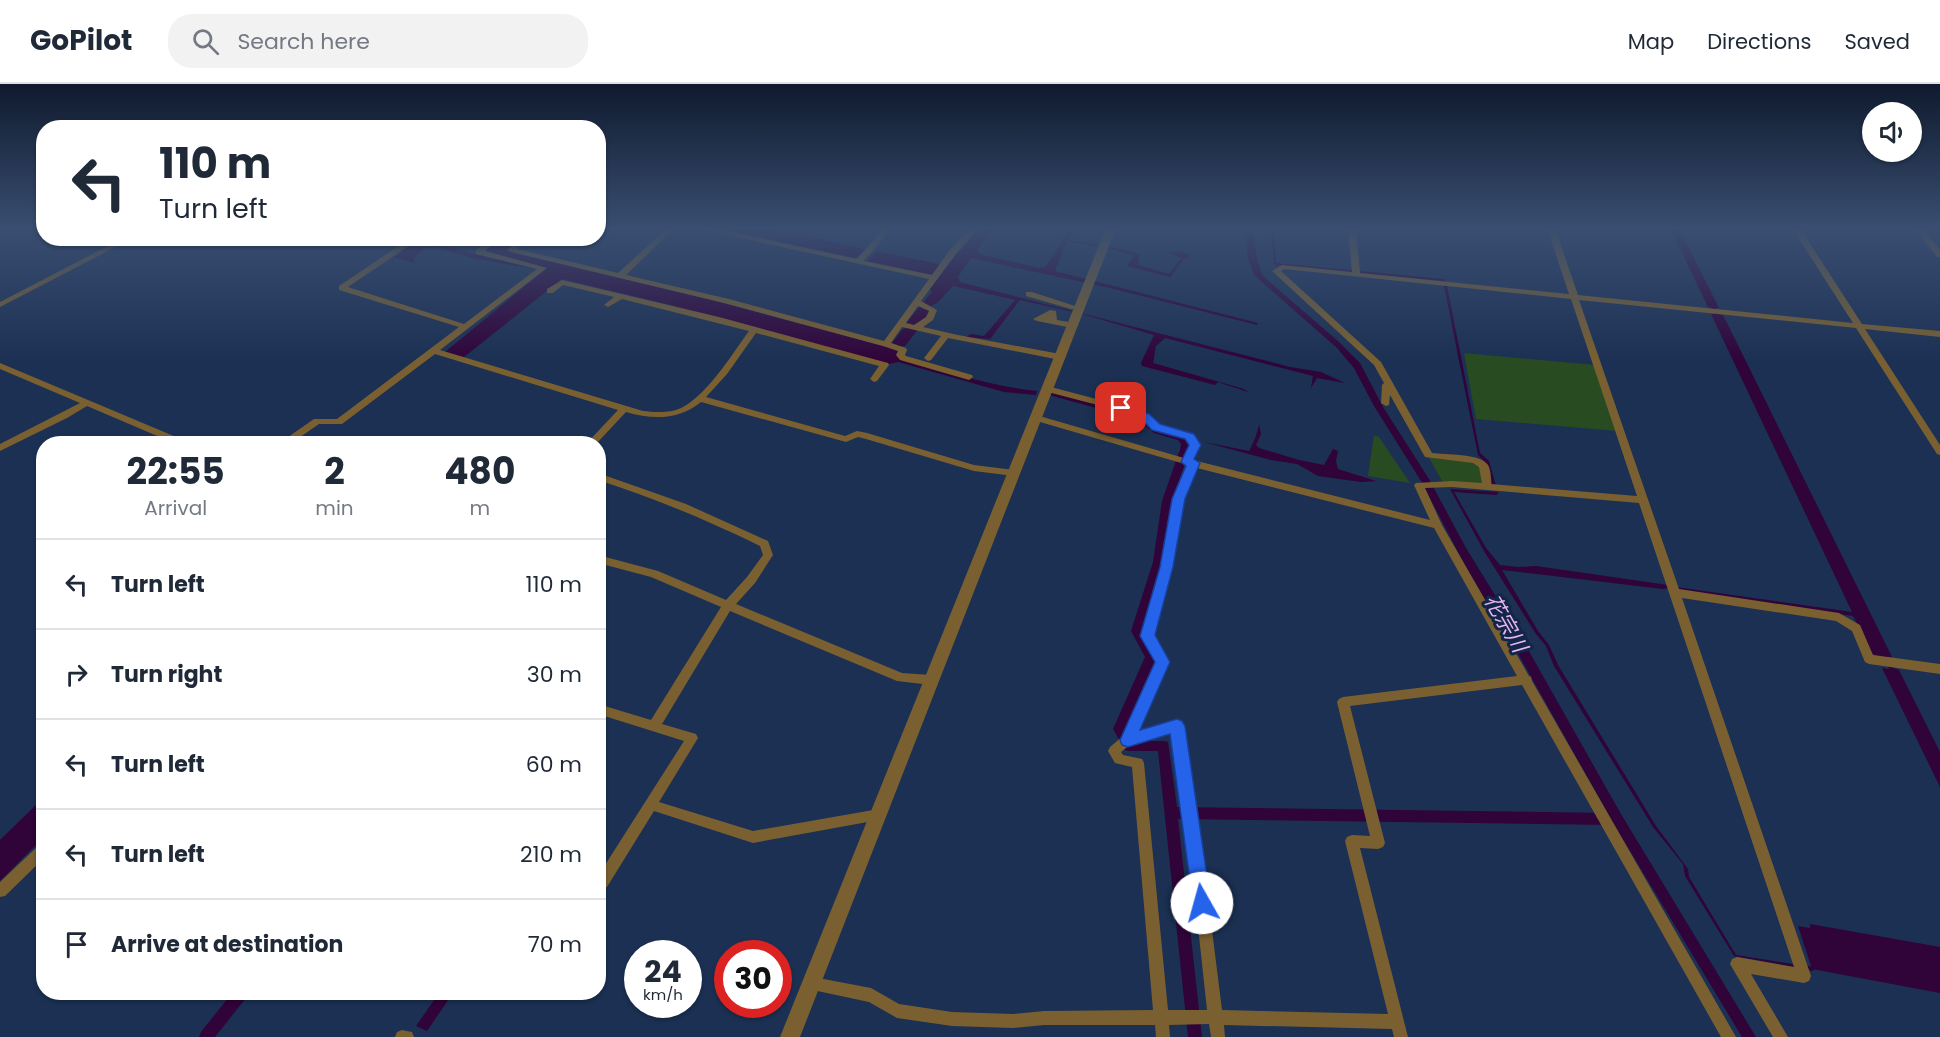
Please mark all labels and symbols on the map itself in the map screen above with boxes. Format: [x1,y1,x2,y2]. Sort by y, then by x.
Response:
pin [1095,382,1146,433]
water label: 花宗川 [1478,588,1535,659]
position arrow [1170,871,1234,935]
speed limit sign: 30 [714,940,792,1018]

